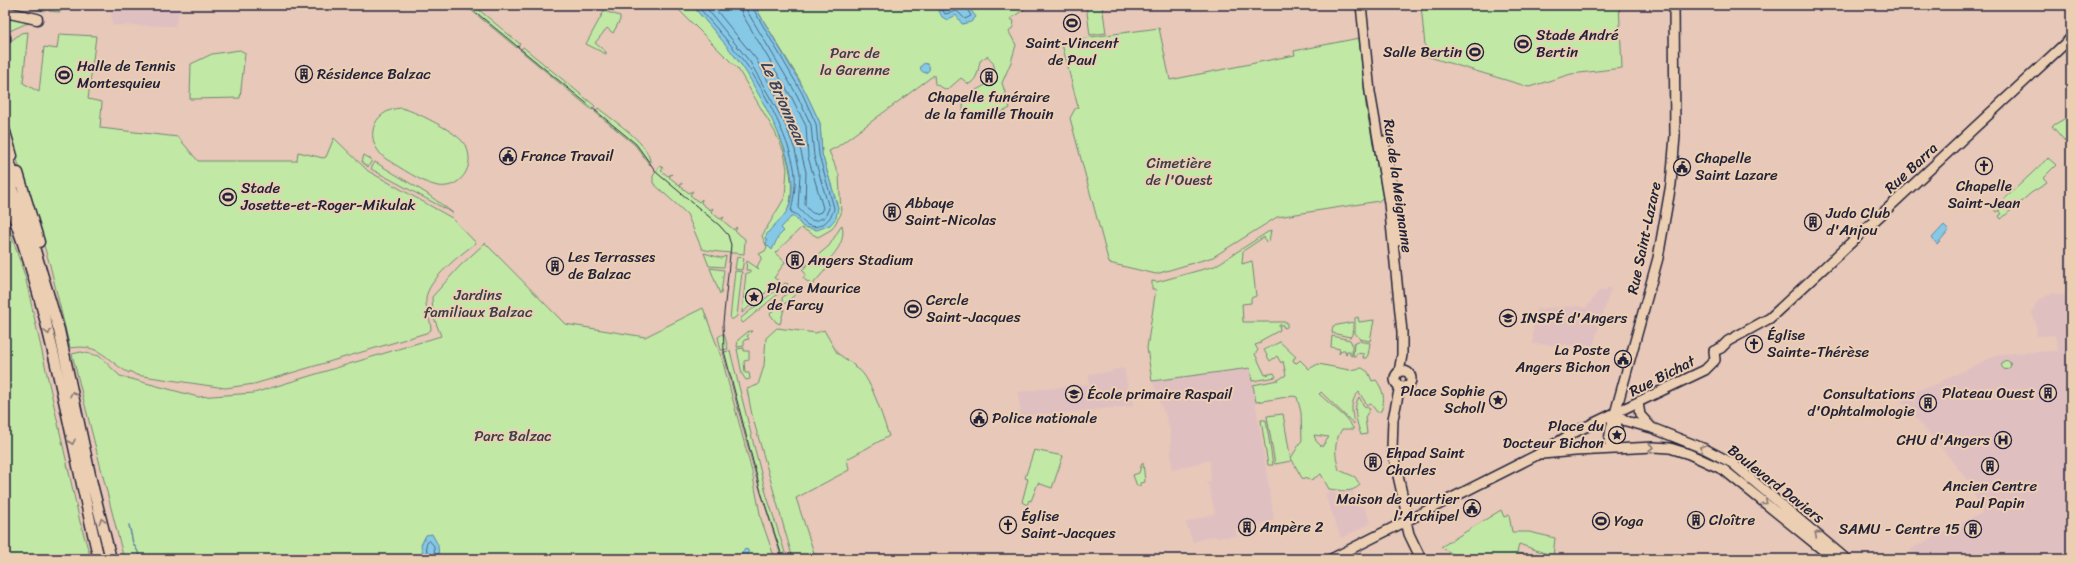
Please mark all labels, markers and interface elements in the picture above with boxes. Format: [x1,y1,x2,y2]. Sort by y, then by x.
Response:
sports icon: Saint-Vincent de Paul [1062,13,1082,33]
place label: Stade André Bertin [1536,22,1619,65]
place label: Saint-Vincent de Paul [1025,30,1120,73]
sports icon: Stade André Bertin [1513,34,1533,54]
place label: Salle Bertin [1383,39,1462,65]
park label: Parc de la Garenne [820,40,890,83]
sports icon: Salle Bertin [1465,42,1485,62]
place label: Halle de Tennis Montesquieu [77,53,176,96]
water label: Le Brionneau [752,56,817,153]
place label: Résidence Balzac [317,61,431,87]
building icon: Résidence Balzac [294,64,314,84]
sports icon: Halle de Tennis Montesquieu [54,65,74,85]
building icon: Chapelle funéraire de la famille Thouin [979,67,999,87]
place label: Chapelle funéraire de la famille Thouin [925,84,1053,127]
street label: Rue de la Meignanne [1376,117,1420,255]
street label: Rue Barra [1878,136,1944,200]
place label: France Travail [521,143,614,169]
place label: Chapelle Saint Lazare [1695,145,1778,188]
public building icon: France Travail [498,146,518,166]
park label: Cimetière de l'Ouest [1145,150,1213,193]
church icon: Chapelle Saint-Jean [1974,156,1994,176]
public building icon: Chapelle Saint Lazare [1672,157,1692,177]
place label: Chapelle Saint-Jean [1948,173,2020,216]
place label: Stade Josette-et-Roger-Mikulak [240,175,416,218]
street label: Rue Saint-Lazare [1619,179,1669,297]
sports icon: Stade Josette-et-Roger-Mikulak [218,187,238,207]
place label: Abbaye Saint-Nicolas [904,190,996,233]
place label: Judo Club d'Anjou [1825,200,1890,243]
building icon: Abbaye Saint-Nicolas [882,202,902,222]
building icon: Judo Club d'Anjou [1803,212,1823,232]
place label: Les Terrasses de Balzac [568,244,656,287]
place label: Angers Stadium [807,247,914,273]
building icon: Angers Stadium [785,250,805,270]
building icon: Les Terrasses de Balzac [545,256,565,276]
place label: Place Maurice de Farcy [767,275,860,318]
park label: Jardins familiaux Balzac [424,282,533,325]
place icon: Place Maurice de Farcy [744,287,764,307]
place label: Cercle Saint-Jacques [926,287,1021,330]
sports icon: Cercle Saint-Jacques [903,299,923,319]
place label: INSPÉ d'Angers [1520,305,1627,331]
school or university icon: INSPÉ d'Angers [1498,308,1518,328]
place label: Église Sainte-Thérèse [1767,322,1870,365]
one-way arrow [43,329,51,335]
church icon: Église Sainte-Thérèse [1744,334,1764,354]
place label: La Poste Angers Bichon [1514,337,1610,380]
street label: Rue Bichat [1624,348,1701,404]
public building icon: La Poste Angers Bichon [1613,349,1633,369]
place label: Place Sophie Scholl [1401,378,1486,421]
place label: Plateau Ouest [1942,380,2035,406]
place label: École primaire Raspail [1087,381,1233,407]
place label: Consultations d'Ophtalmologie [1807,381,1915,424]
building icon: Plateau Ouest [2038,383,2058,403]
school or university icon: École primaire Raspail [1064,384,1084,404]
place icon: Place Sophie Scholl [1488,390,1508,410]
one-way arrow [70,391,78,398]
building icon: Consultations d'Ophtalmologie [1918,393,1938,413]
place label: Police nationale [992,405,1097,431]
public building icon: Police nationale [969,408,989,428]
place label: Place du Docteur Bichon [1503,413,1604,456]
park label: Parc Balzac [474,423,552,449]
place icon: Place du Docteur Bichon [1607,425,1627,445]
place label: CHU d'Angers [1896,427,1990,453]
hospital icon: CHU d'Angers [1993,430,2013,450]
street label: Boulevard Daviers [1722,438,1830,530]
one-way arrow [67,439,75,445]
place label: Ehpad Saint Charles [1386,440,1466,483]
one-way arrow [1648,443,1654,451]
one-way arrow [1699,444,1706,452]
building icon: Ehpad Saint Charles [1363,452,1383,472]
building icon: Ancien Centre Paul Papin [1980,456,2000,476]
place label: Ancien Centre Paul Papin [1942,473,2037,516]
place label: Maison de quartier l'Archipel [1336,486,1460,529]
public building icon: Maison de quartier l'Archipel [1462,498,1482,518]
one-way arrow [1761,498,1768,505]
place label: Église Saint-Jacques [1021,503,1116,546]
place label: Cloître [1709,507,1755,533]
place label: Yoga [1614,508,1644,534]
building icon: Cloître [1686,510,1706,530]
sports icon: Yoga [1591,511,1611,531]
place label: Ampère 2 [1259,514,1324,540]
church icon: Église Saint-Jacques [998,515,1018,535]
place label: SAMU - Centre 15 [1839,516,1960,542]
building icon: Ampère 2 [1237,517,1257,537]
one-way arrow [98,518,106,524]
building icon: SAMU - Centre 15 [1963,519,1983,539]
one-way arrow [1814,531,1821,538]

